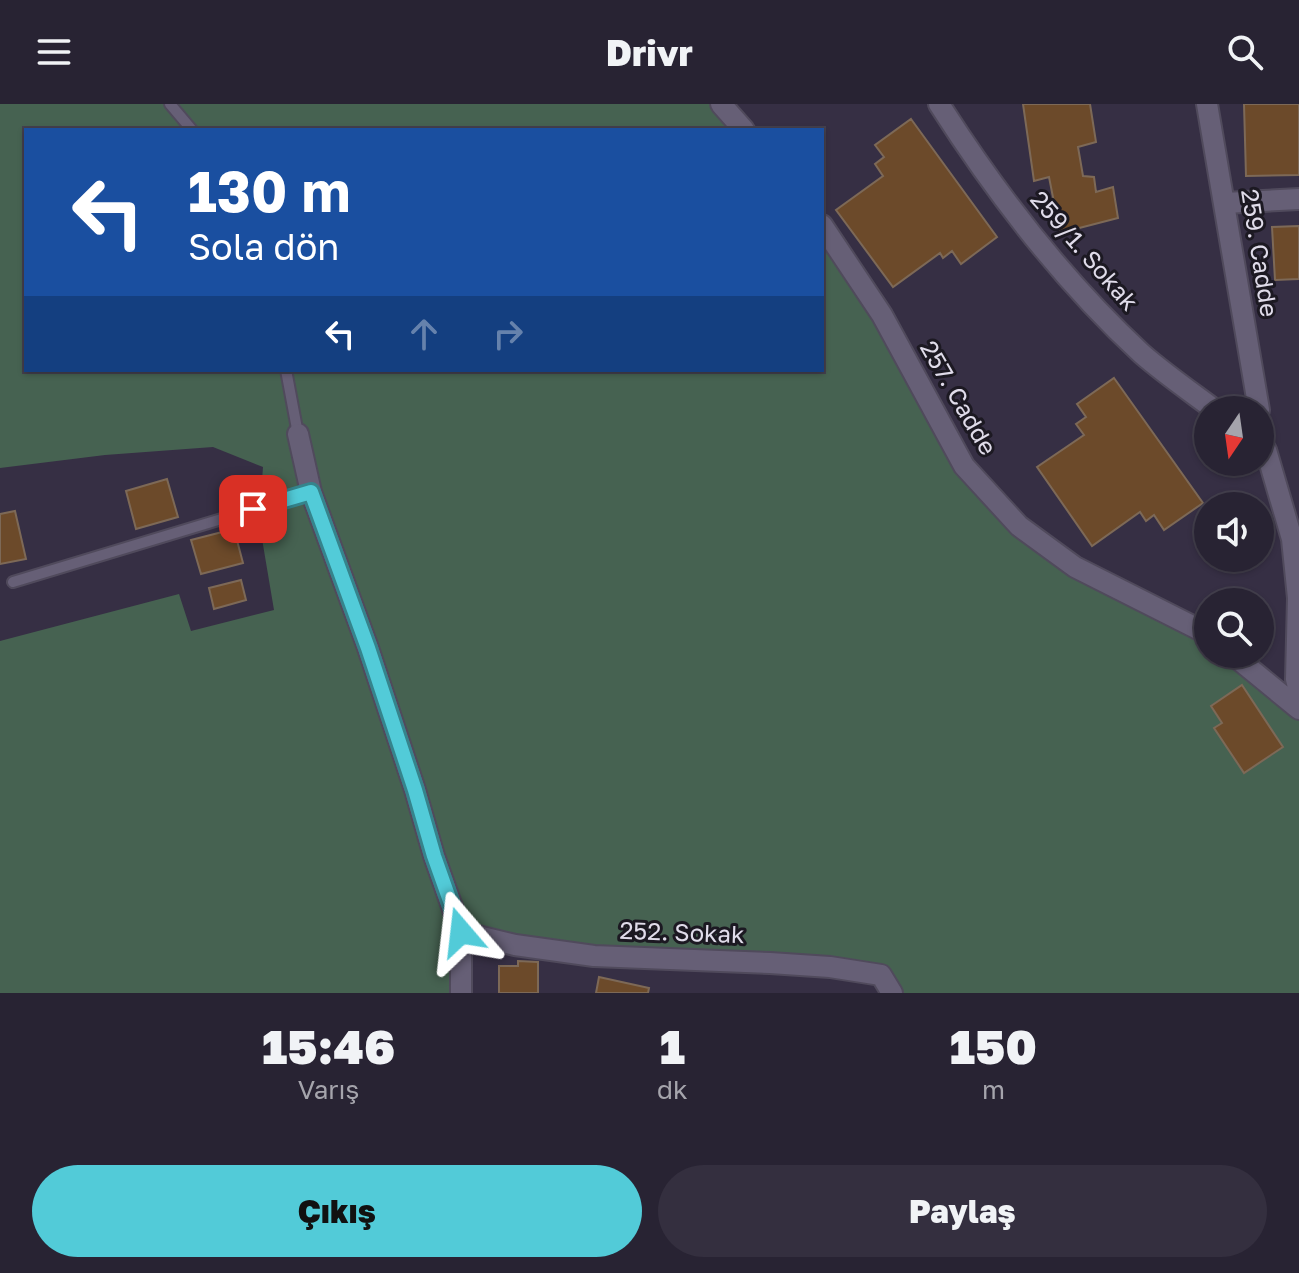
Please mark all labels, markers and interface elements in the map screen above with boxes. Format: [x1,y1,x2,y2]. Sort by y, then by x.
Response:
icon: menu [32,30,76,74]
icon: search [1223,30,1267,74]
text: Drivr [606,31,693,74]
text: 130 m [188,157,350,224]
icon: left [56,160,160,264]
street label: 259/1. Sokak [1025,184,1145,316]
street label: 259. Cadde [1236,187,1285,319]
text: Sola dön [188,225,339,268]
icon: left [318,312,362,356]
icon: ahead [402,312,446,356]
icon: right [486,312,530,356]
street label: 257. Cadde [915,335,1004,460]
north arrow [1194,396,1274,476]
map controls [1194,396,1274,668]
pin [219,475,287,543]
icon: arrive [231,487,275,531]
button: sound [1194,492,1274,572]
button: search [1194,588,1274,668]
position arrow [419,890,503,974]
street label: 252. Sokak [619,915,745,948]
text: 15:46 [262,1017,395,1075]
text: 1 [660,1017,685,1075]
text: 150 [950,1017,1037,1075]
text: Varış [298,1074,359,1105]
text: dk [657,1074,688,1105]
text: m [982,1074,1005,1105]
button: Çıkış [32,1165,642,1257]
button: Paylaş [658,1165,1267,1257]

